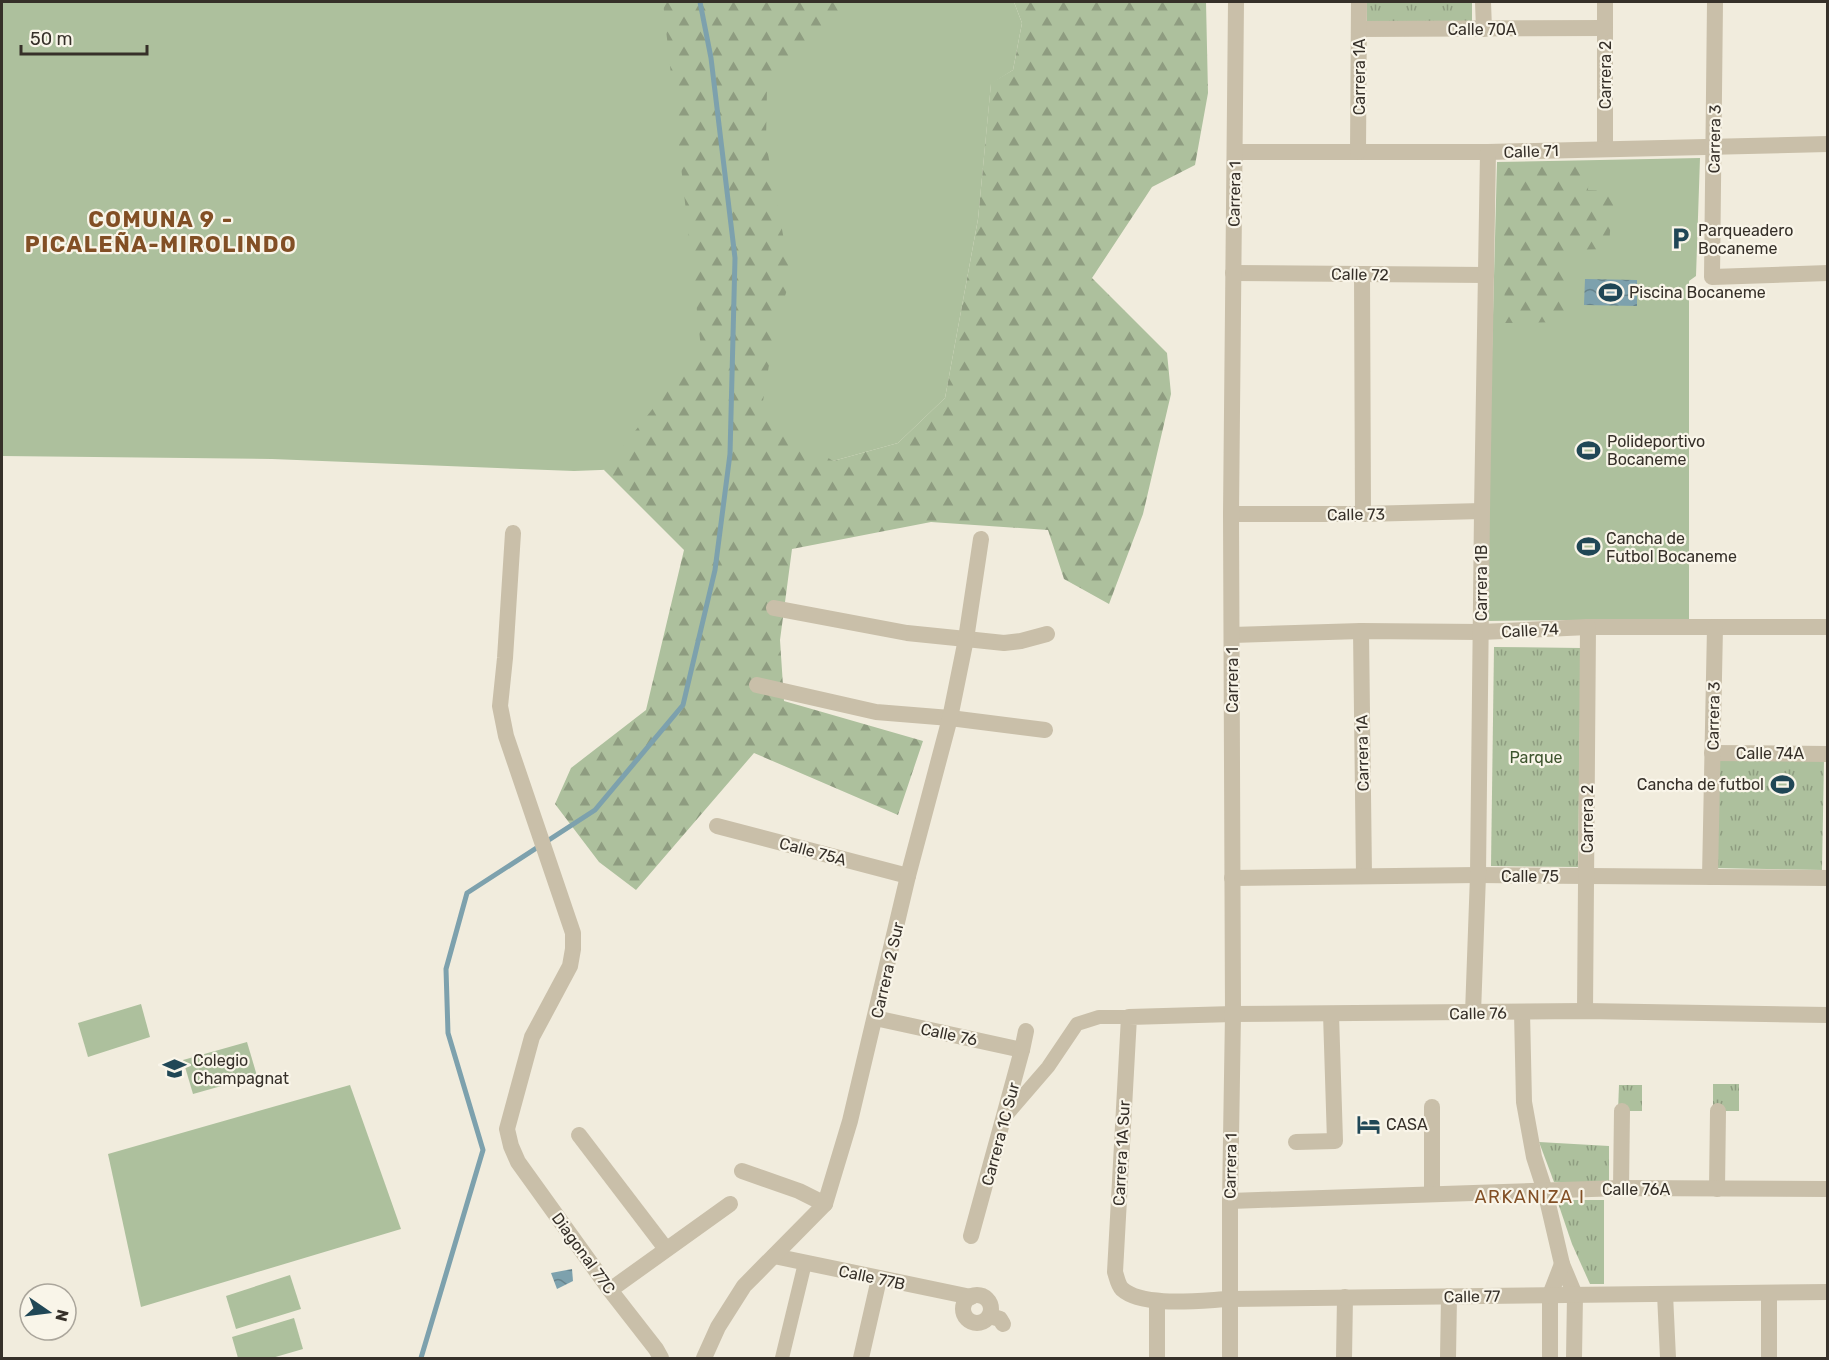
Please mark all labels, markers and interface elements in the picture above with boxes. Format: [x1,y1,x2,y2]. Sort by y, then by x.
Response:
scale bar [21,18,147,56]
street label: Calle 70A [1447,20,1517,39]
text: 50 m [30,28,73,50]
street label: Carrera 1A [1350,38,1369,115]
street label: Carrera 2 [1596,41,1615,109]
street label: Carrera 3 [1704,104,1725,174]
street label: Calle 71 [1503,141,1559,162]
street label: Carrera 1 [1224,161,1245,227]
district label: COMUNA 9 - PICALEÑA-MIROLINDO [25,206,297,258]
place label: Parqueadero Bocaneme [1698,221,1793,258]
parking icon: Parqueadero Bocaneme [1667,226,1693,252]
street label: Calle 72 [1331,264,1389,285]
sports icon: Piscina Bocaneme [1598,279,1624,305]
place label: Piscina Bocaneme [1629,283,1766,302]
place label: Polideportivo Bocaneme [1607,432,1705,469]
sports icon: Polideportivo Bocaneme [1576,437,1602,463]
street label: Calle 73 [1327,504,1385,525]
place label: Cancha de Futbol Bocaneme [1606,529,1737,566]
sports icon: Cancha de Futbol Bocaneme [1575,534,1601,560]
street label: Carrera 1B [1472,545,1491,621]
street label: Calle 74 [1501,619,1559,641]
street label: Carrera 1 [1223,647,1242,713]
street label: Carrera 3 [1703,681,1724,751]
street label: Carrera 1A [1352,714,1373,792]
street label: Calle 74A [1736,744,1805,763]
park label: Parque [1510,748,1563,767]
sports icon: Cancha de futbol [1769,771,1795,797]
place label: Cancha de futbol [1637,775,1764,794]
street label: Carrera 2 [1578,785,1597,853]
street label: Calle 75A [777,833,849,870]
street label: Calle 75 [1501,867,1559,886]
street label: Carrera 2 Sur [867,920,908,1020]
street label: Calle 76 [1449,1003,1507,1024]
street label: Calle 76 [919,1019,979,1050]
place label: Colegio Champagnat [193,1051,289,1088]
school or university icon: Colegio Champagnat [162,1056,188,1082]
street label: Carrera 1C Sur [978,1080,1023,1188]
street label: Carrera 1A Sur [1109,1100,1134,1206]
hotel icon: CASA [1355,1111,1381,1137]
place label: CASA [1386,1115,1428,1134]
street label: Carrera 1 [1220,1133,1241,1199]
street label: Calle 76A [1602,1180,1670,1199]
district label: ARKANIZA I [1475,1186,1585,1208]
street label: Diagonal 77C [548,1209,619,1298]
street label: Calle 77B [837,1261,907,1294]
north arrow [18,1282,78,1342]
street label: Calle 77 [1444,1287,1500,1306]
text: N [51,1308,73,1323]

